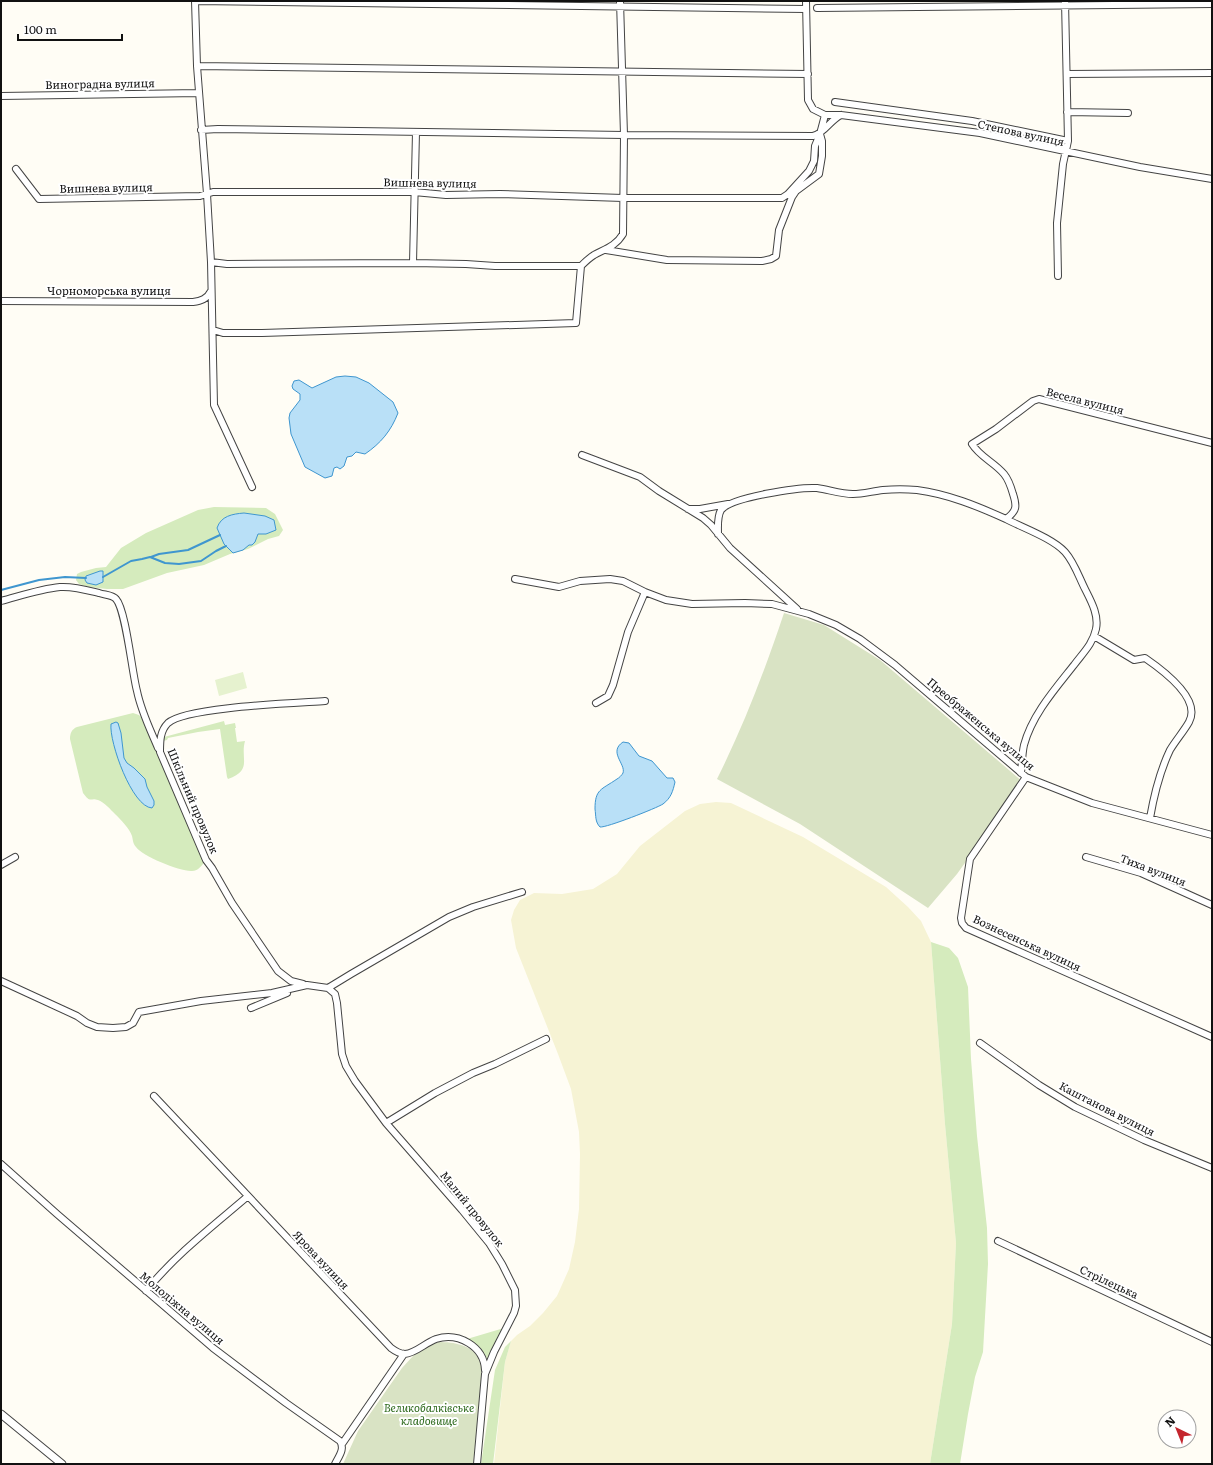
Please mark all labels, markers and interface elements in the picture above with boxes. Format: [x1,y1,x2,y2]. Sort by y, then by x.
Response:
scale bar [18,16,122,42]
text: 100 m [24,20,57,38]
street label: Виноградна вулиця [45,74,155,92]
street label: Степова вулиця [976,115,1066,149]
street label: Вишнева вулиця [383,173,477,191]
street label: Вишнева вулиця [59,178,153,196]
street label: Чорноморська вулиця [47,282,171,298]
street label: Весела вулиця [1045,383,1126,417]
street label: Преображенська вулиця [924,673,1039,773]
street label: Шкільний провулок [164,745,224,856]
street label: Тиха вулиця [1118,849,1189,889]
street label: Вознесенська вулиця [971,910,1084,974]
street label: Каштанова вулиця [1057,1077,1158,1139]
street label: Малий провулок [437,1167,509,1250]
street label: Ярова вулиця [290,1226,354,1293]
street label: Стрілецька [1078,1261,1141,1302]
street label: Молодіжна вулиця [137,1267,229,1348]
park label: Великобалківське кладовище [384,1399,474,1428]
north arrow [1157,1409,1197,1449]
text: N [1161,1412,1178,1430]

